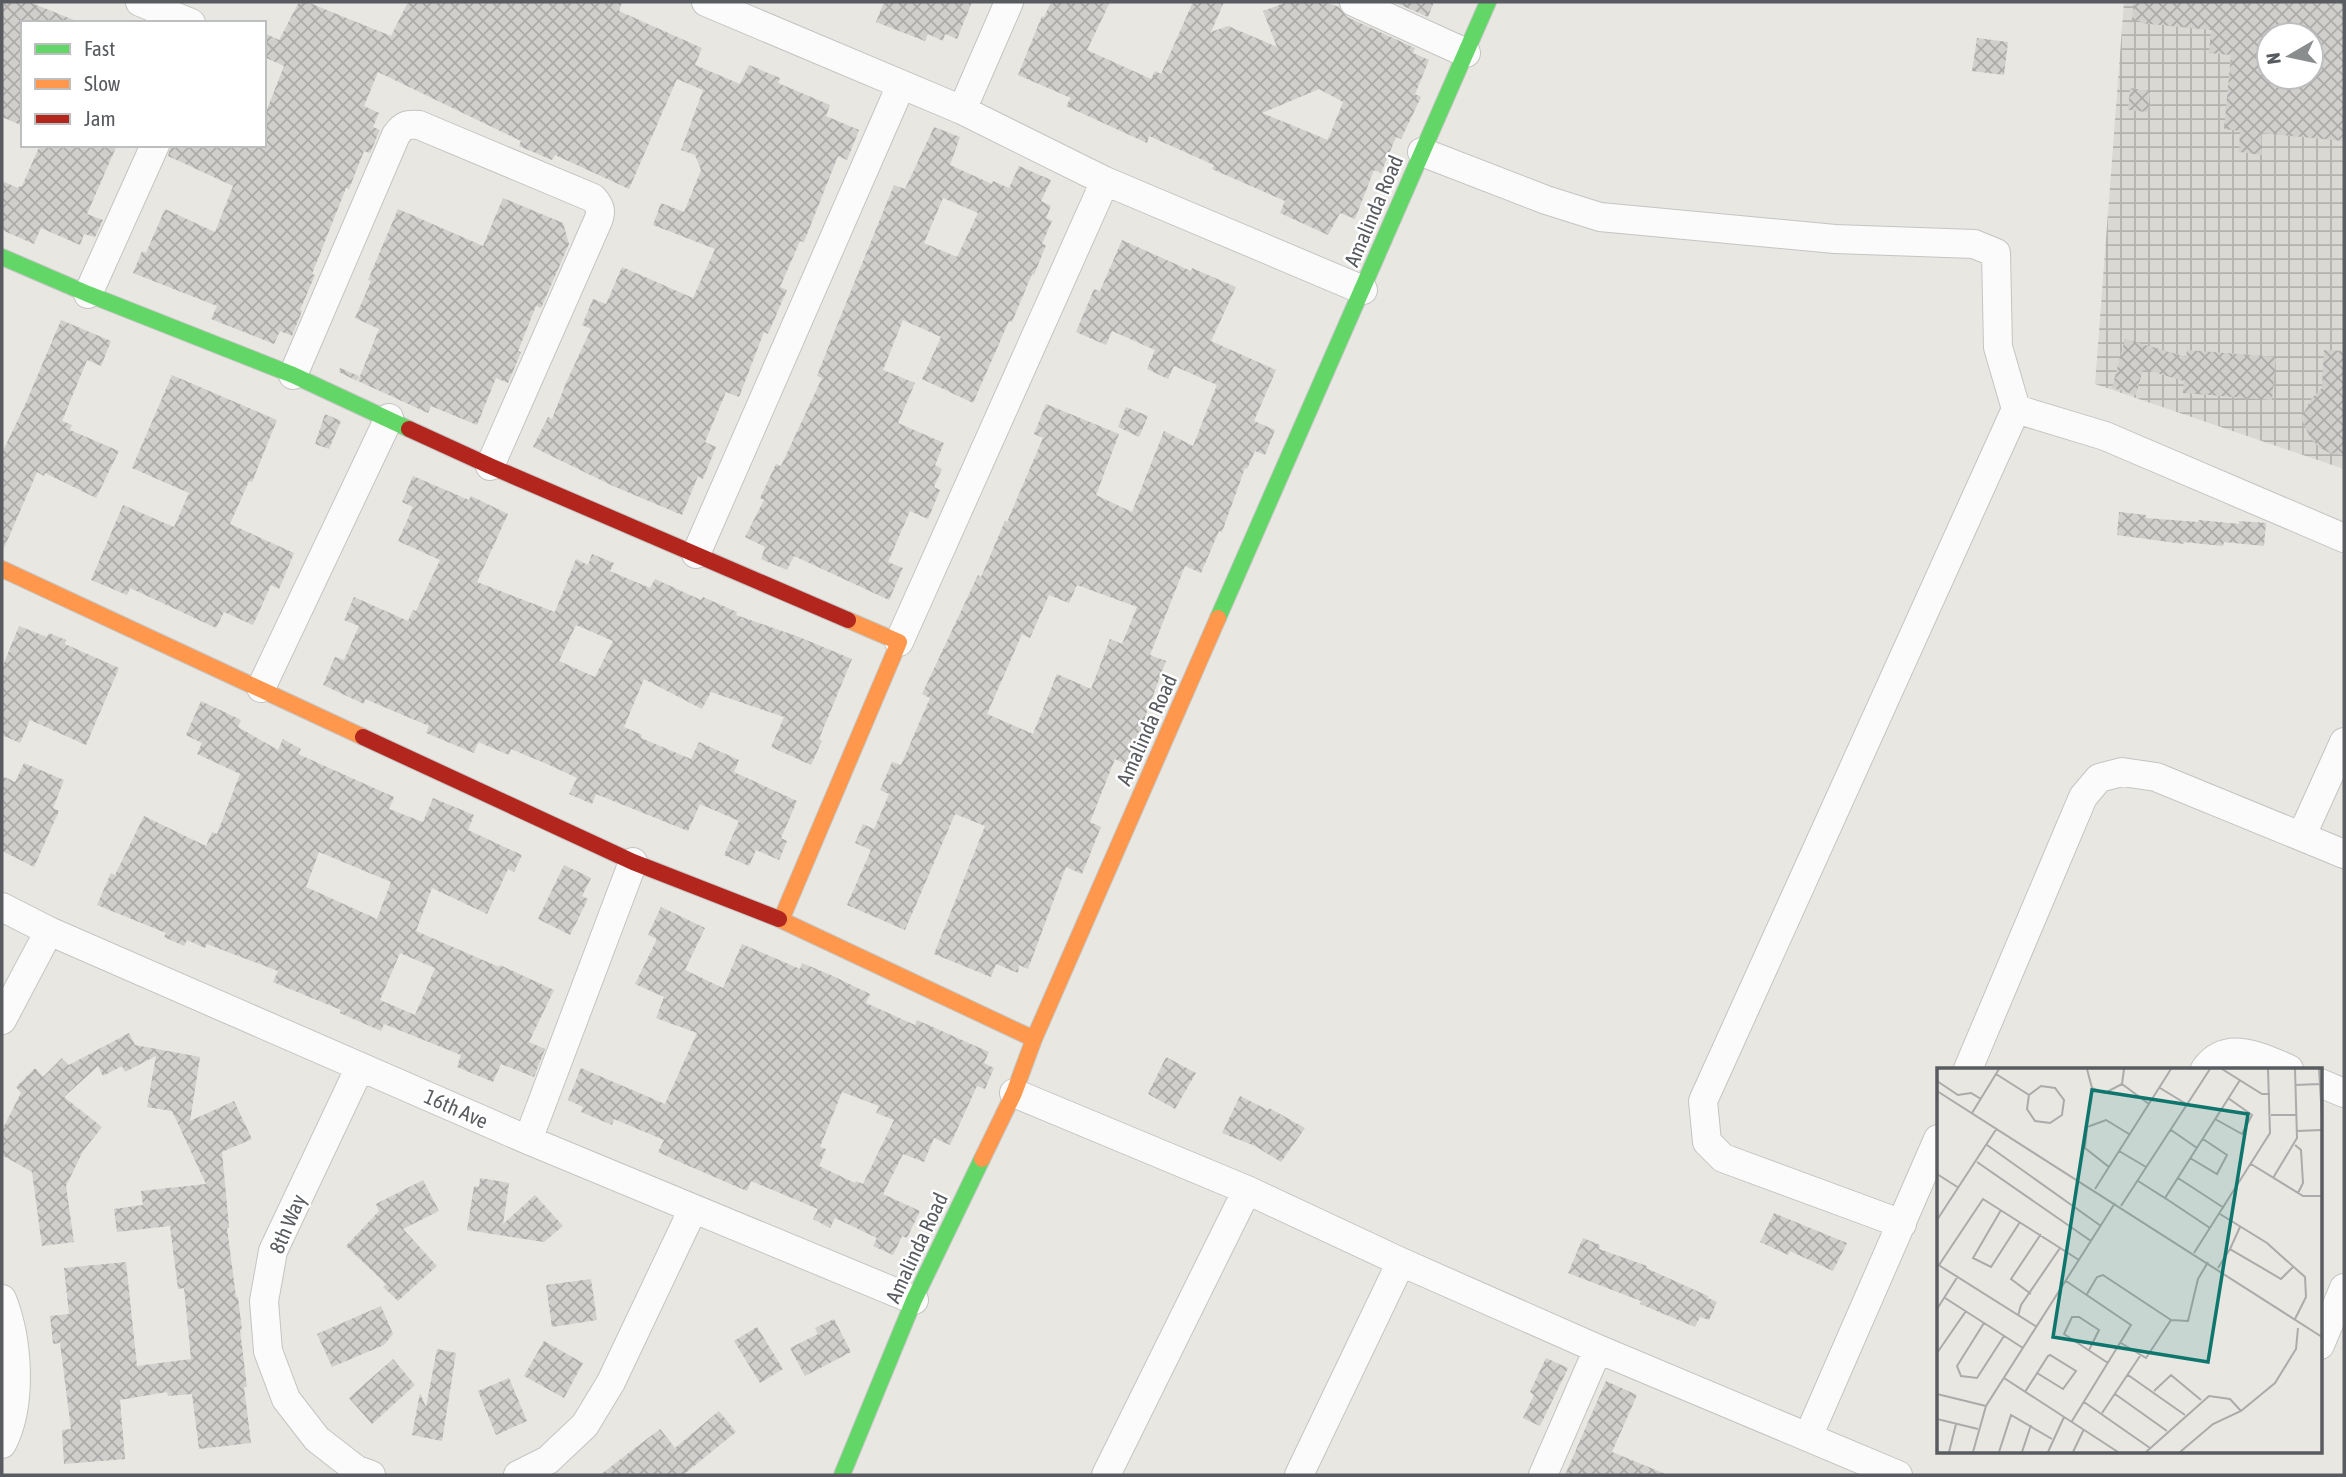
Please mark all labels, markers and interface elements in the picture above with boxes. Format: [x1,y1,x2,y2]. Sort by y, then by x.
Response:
legend [21,21,266,147]
north arrow [2255,21,2325,91]
text: Fast [84,36,115,60]
text: N [2261,51,2285,66]
text: Slow [84,71,121,95]
text: Jam [84,106,116,130]
street label: Amalinda Road [1339,151,1407,270]
street label: Amalinda Road [1111,671,1181,789]
inset map [1937,1068,2322,1452]
street label: 16th Ave [421,1083,492,1133]
street label: Amalinda Road [880,1189,952,1306]
street label: 8th Way [264,1190,310,1257]

